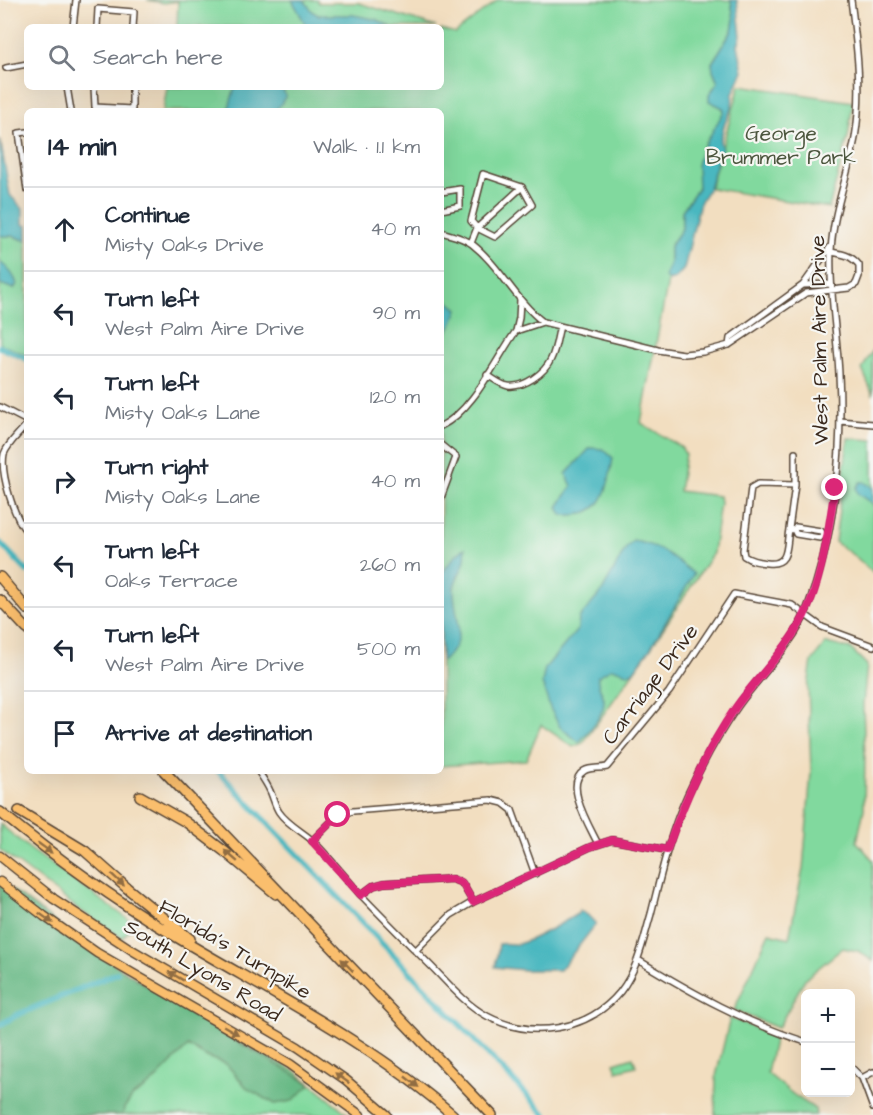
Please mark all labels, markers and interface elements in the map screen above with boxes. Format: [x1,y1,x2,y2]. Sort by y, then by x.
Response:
search box [24,24,444,90]
icon: search [45,41,78,74]
text: Search here [93,42,223,73]
park label: George Brummer Park [706,119,856,172]
text: 14 min [48,129,117,165]
text: Walk · 1.1 km [313,133,420,161]
text: Continue [105,200,190,231]
icon: ahead [48,213,81,246]
text: 40 m [370,215,420,243]
text: Misty Oaks Drive [105,231,264,259]
street label: West Palm Aire Drive [803,235,836,445]
text: Turn left [105,284,199,315]
icon: left [48,297,81,330]
text: 90 m [372,299,420,327]
text: West Palm Aire Drive [105,315,304,343]
text: Turn left [105,368,199,399]
icon: left [48,381,81,414]
text: 120 m [370,383,420,411]
text: Misty Oaks Lane [105,399,260,427]
text: Turn right [105,452,208,483]
icon: right [48,465,81,498]
text: 40 m [370,467,420,495]
route end [821,474,847,500]
text: Misty Oaks Lane [105,483,260,511]
text: Turn left [105,536,199,567]
icon: left [48,549,81,582]
text: 260 m [360,551,420,579]
text: Oaks Terrace [105,567,238,595]
street label: Carriage Drive [596,618,707,752]
text: Turn left [105,620,199,651]
icon: left [48,633,81,666]
text: 500 m [357,635,420,663]
text: West Palm Aire Drive [105,651,304,679]
icon: arrive [48,717,81,750]
text: Arrive at destination [105,718,312,749]
route start [324,801,350,827]
one-way arrow [37,842,53,854]
one-way arrow [224,850,239,863]
one-way arrow [110,873,125,886]
street label: Florida's Turnpike [153,892,316,1007]
one-way arrow [38,912,54,924]
street label: South Lyons Road [118,912,287,1031]
one-way arrow [341,958,355,972]
one-way arrow [167,971,184,981]
map controls [801,989,855,1097]
button: + [801,989,855,1043]
one-way arrow [223,1025,240,1035]
button: − [801,1043,855,1097]
one-way arrow [335,1072,350,1084]
one-way arrow [404,1076,420,1089]

